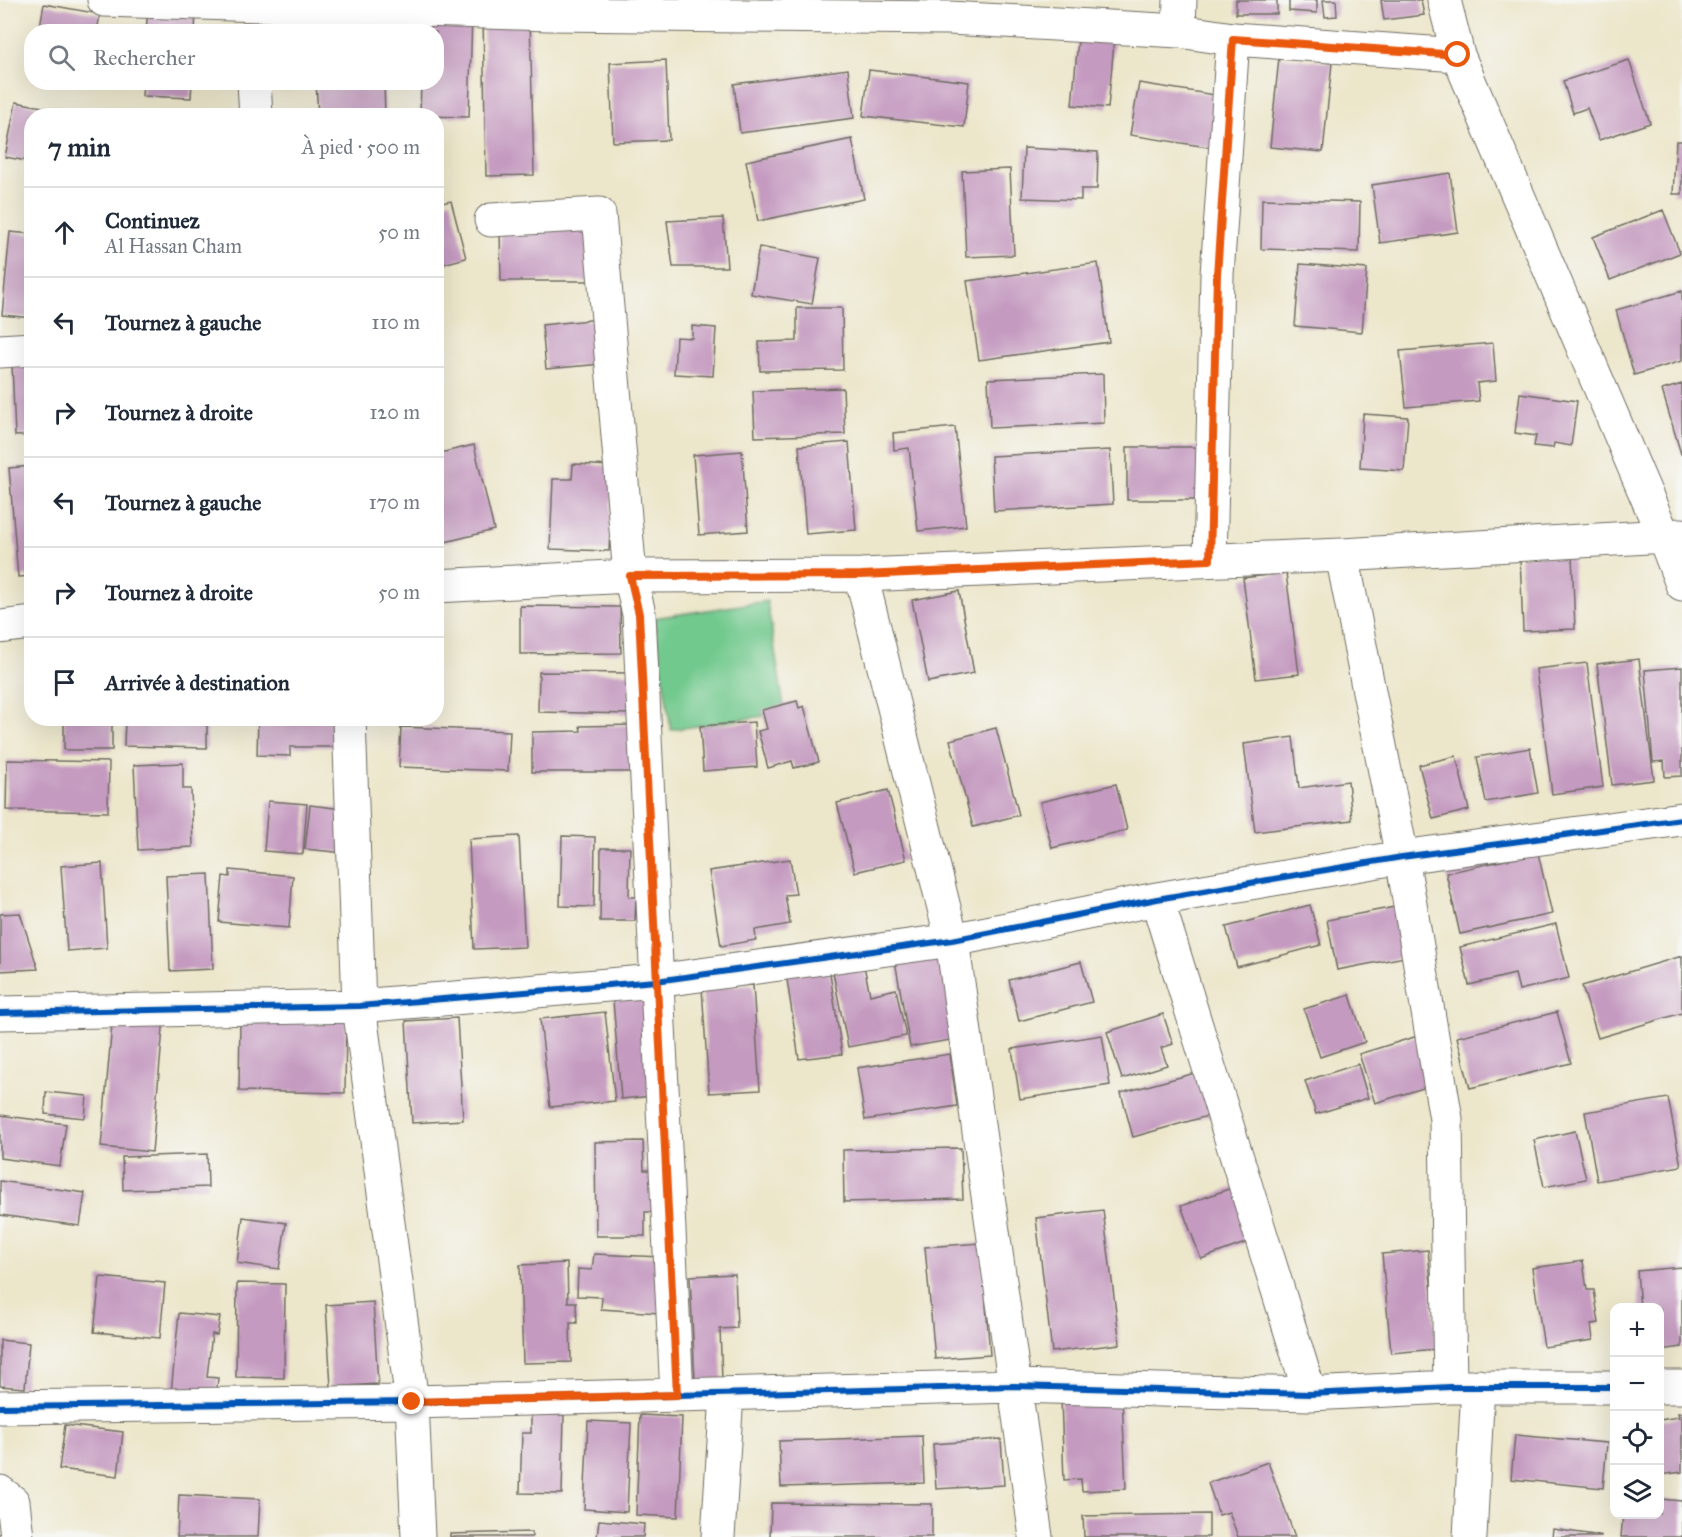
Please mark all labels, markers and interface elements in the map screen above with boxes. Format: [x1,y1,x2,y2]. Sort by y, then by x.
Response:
search box [24,24,444,90]
icon: search [45,41,78,74]
route start [1444,41,1470,67]
text: Rechercher [93,44,195,71]
text: 7 min [48,131,111,163]
text: À pied · 500 m [302,135,420,159]
text: Continuez [105,207,200,234]
icon: ahead [48,216,81,249]
text: 50 m [378,220,420,244]
text: Al Hassan Cham [105,234,242,258]
icon: left [48,306,81,339]
text: Tournez à gauche [105,309,261,336]
text: 110 m [372,310,420,334]
icon: right [48,396,81,429]
text: Tournez à droite [105,399,253,426]
text: 120 m [369,400,420,424]
icon: left [48,486,81,519]
text: Tournez à gauche [105,489,261,516]
text: 170 m [369,490,420,514]
icon: right [48,576,81,609]
text: Tournez à droite [105,579,253,606]
text: 50 m [378,580,420,604]
icon: arrive [48,666,81,699]
text: Arrivée à destination [105,669,290,696]
map controls [1610,1303,1664,1519]
button: + [1610,1303,1664,1357]
button: − [1610,1357,1664,1411]
route end [398,1388,424,1414]
button: locate [1610,1411,1664,1465]
button: layers [1610,1465,1664,1519]

